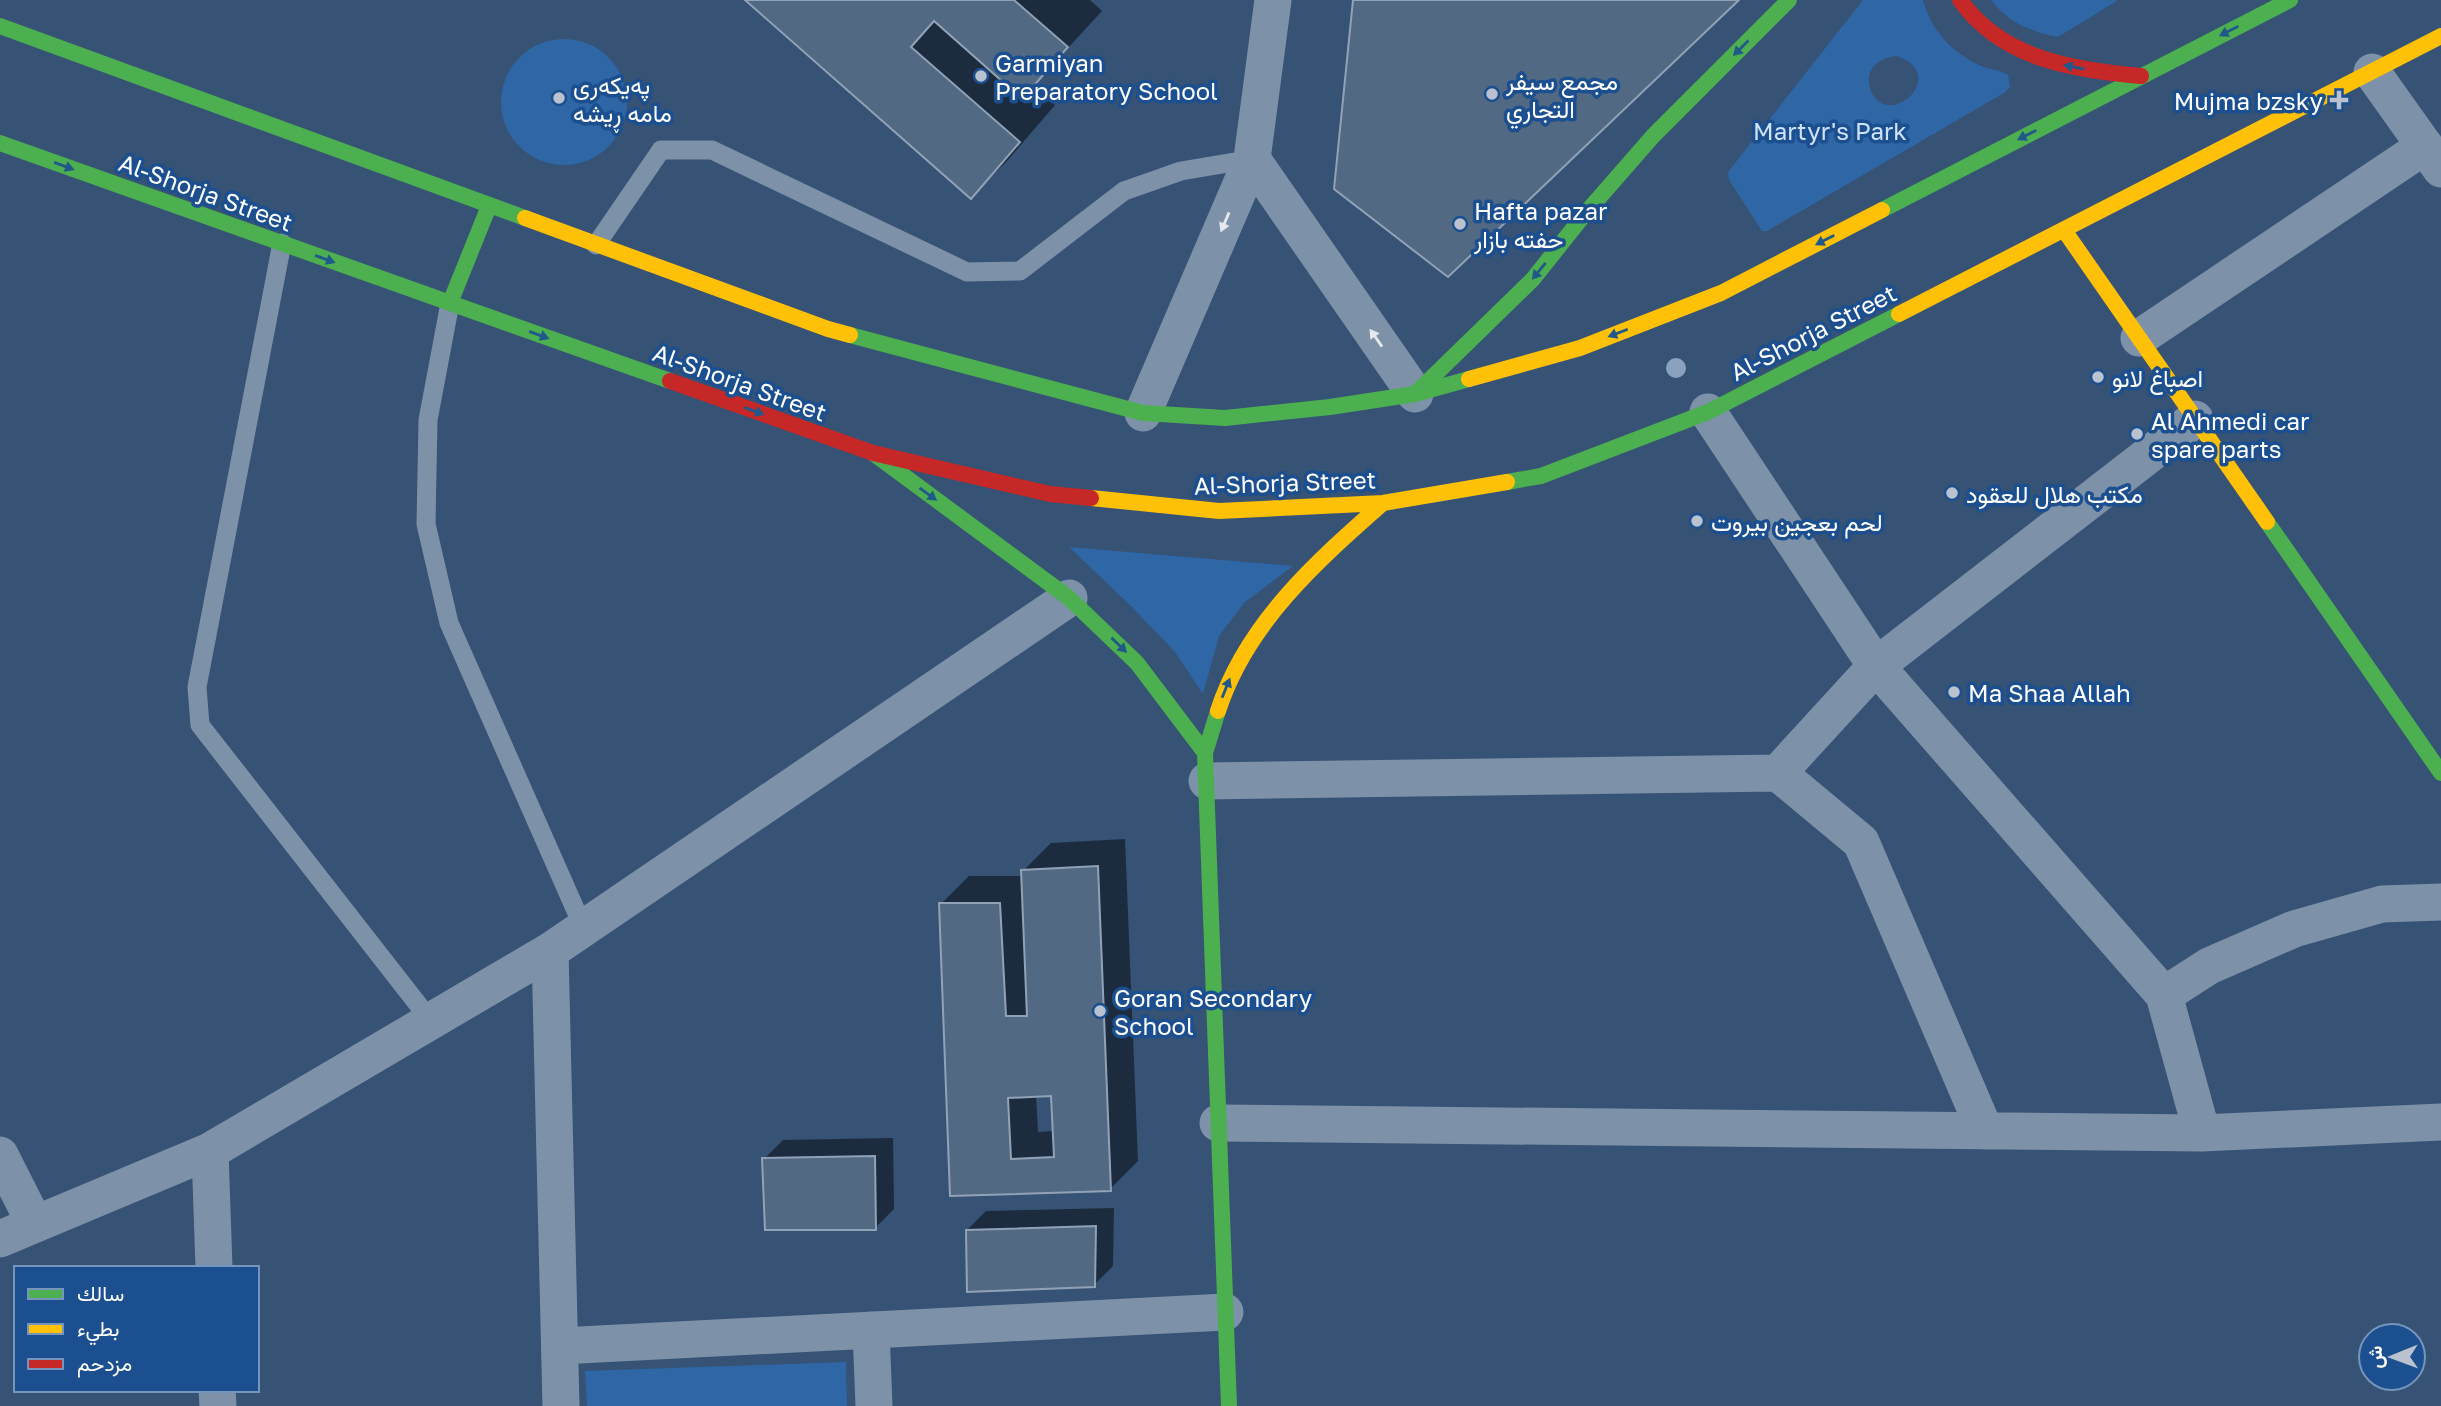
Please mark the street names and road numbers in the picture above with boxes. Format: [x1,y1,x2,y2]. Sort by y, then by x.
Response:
street label: Al-Shorja Street [115,147,297,237]
street label: Al-Shorja Street [1725,278,1901,386]
street label: Al-Shorja Street [649,337,831,427]
street label: Al-Shorja Street [1193,464,1377,500]

